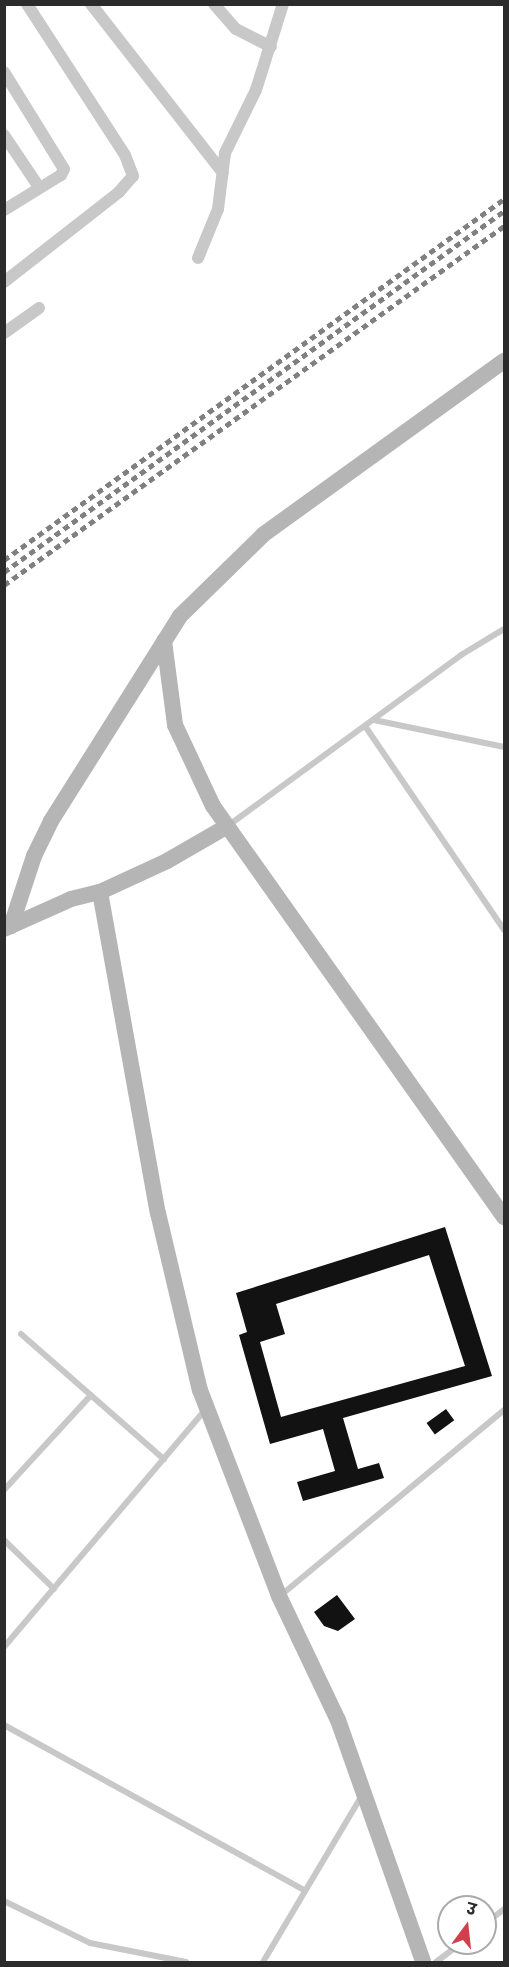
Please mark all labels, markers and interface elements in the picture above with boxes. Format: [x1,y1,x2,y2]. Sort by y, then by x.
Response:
north arrow [437,1895,497,1955]
text: उ [464,1897,479,1921]

